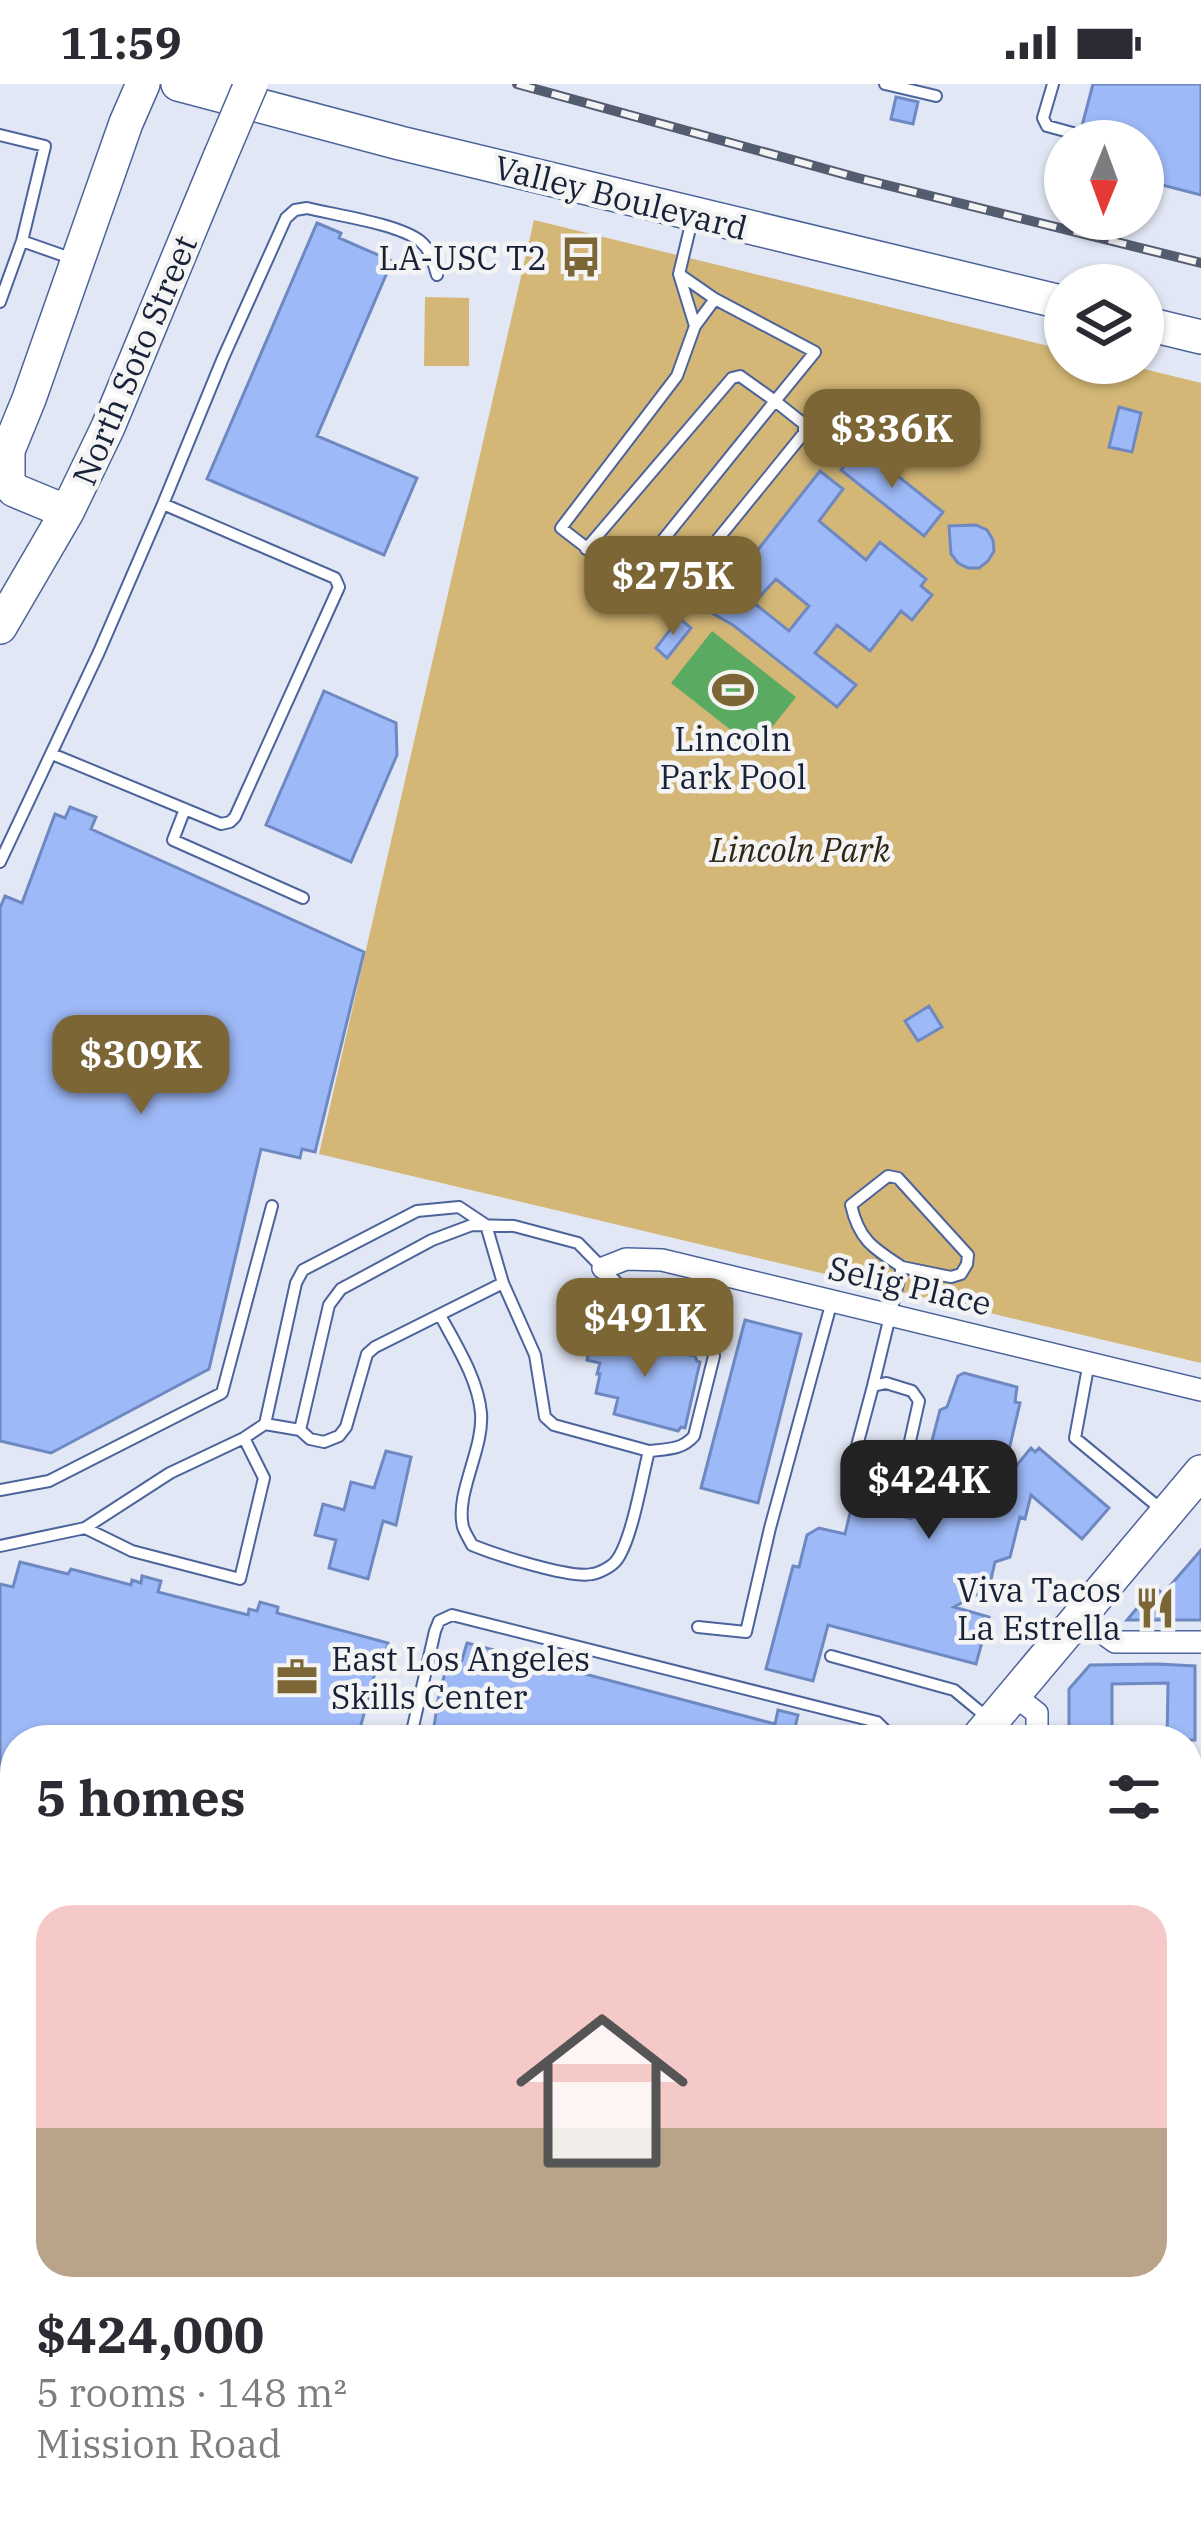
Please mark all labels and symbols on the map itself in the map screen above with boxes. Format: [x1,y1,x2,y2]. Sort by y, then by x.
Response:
north arrow [1044,120,1164,240]
street label: Valley Boulevard [490,145,752,249]
street label: North Soto Street [62,228,206,492]
bus stop icon: LA-USC T2 [558,234,604,280]
place label: LA-USC T2 [379,236,547,279]
pin: $336K [808,389,976,491]
pin: $275K [589,536,757,638]
sports icon: Lincoln Park Pool [710,667,756,713]
place label: Lincoln Park Pool [659,717,807,798]
park label: Lincoln Park [709,828,891,871]
pin: $309K [57,1015,225,1117]
street label: Selig Place [824,1245,996,1325]
pin: $491K [561,1278,729,1380]
pin: $424K [845,1440,1013,1542]
place label: Viva Tacos La Estrella [957,1568,1121,1649]
restaurant icon: Viva Tacos La Estrella [1132,1585,1178,1631]
place label: East Los Angeles Skills Center [331,1637,590,1718]
office icon: East Los Angeles Skills Center [274,1654,320,1700]

